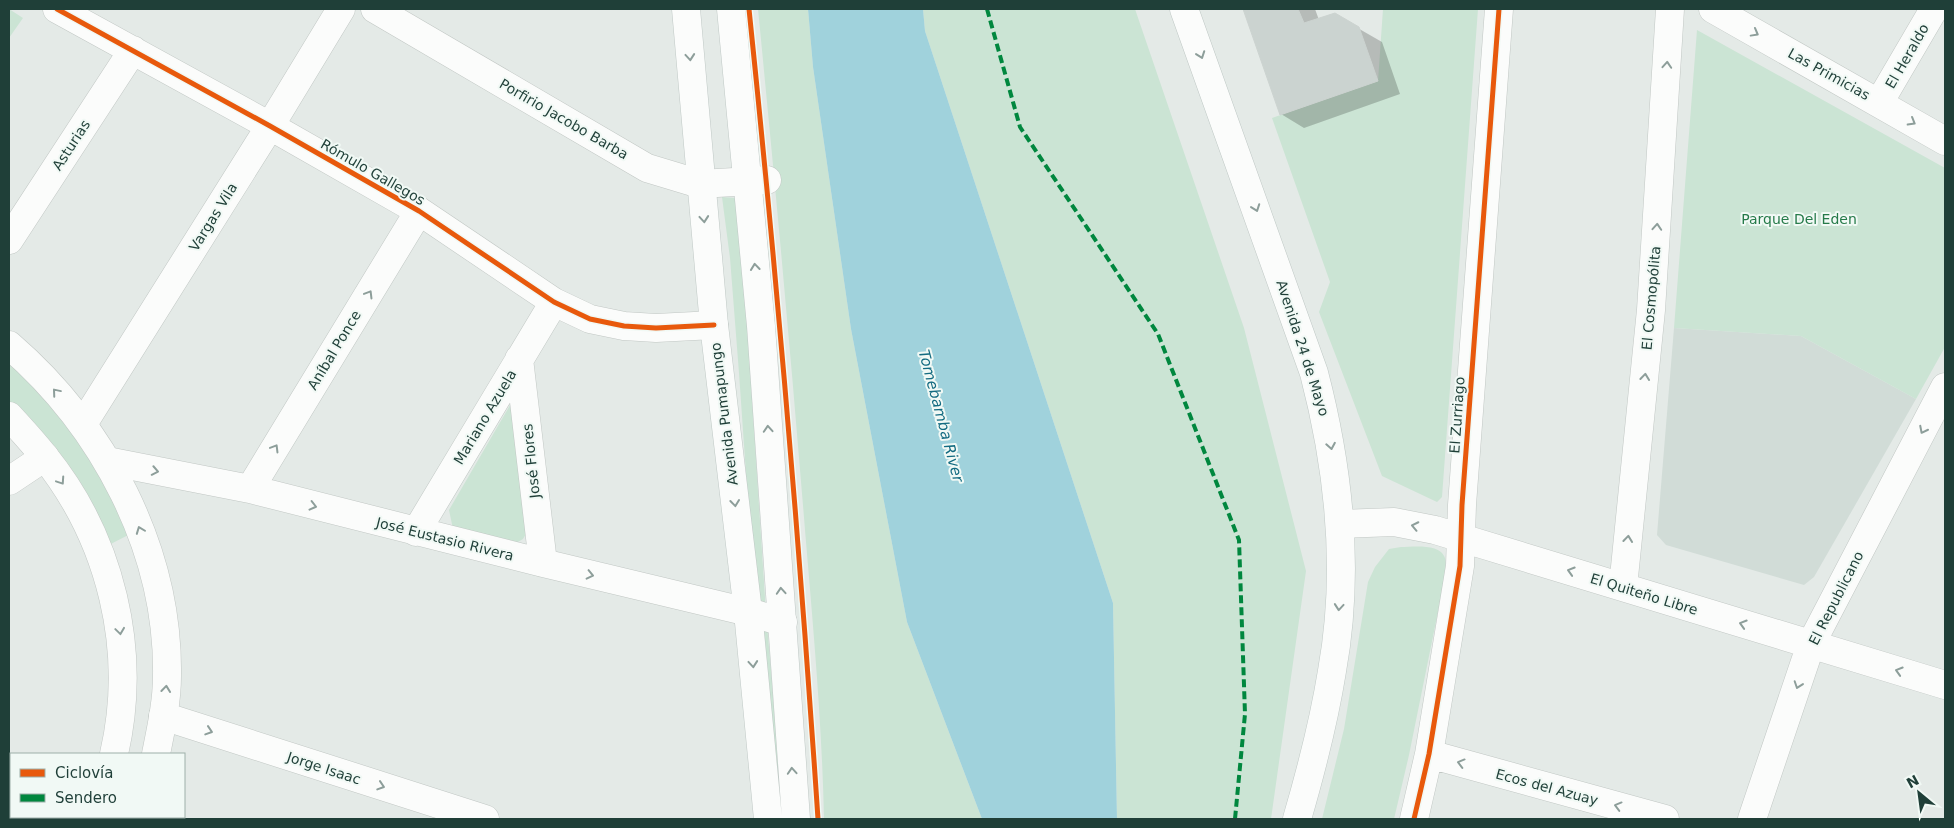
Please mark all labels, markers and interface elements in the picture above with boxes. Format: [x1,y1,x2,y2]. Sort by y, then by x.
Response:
street label: El Heraldo [1882,21,1932,91]
one-way arrow [1750,26,1759,36]
street label: Las Primicias [1785,45,1873,103]
one-way arrow [1195,50,1205,58]
one-way arrow [684,54,695,62]
one-way arrow [1661,60,1672,68]
street label: Porfirio Jacobo Barba [497,76,631,162]
one-way arrow [1906,115,1915,125]
street label: Asturias [49,117,93,173]
street label: Rómulo Gallegos [318,136,428,208]
street label: Vargas Vila [186,180,240,254]
one-way arrow [1250,203,1260,211]
park label: Parque Del Eden [1741,211,1857,227]
one-way arrow [698,216,709,224]
one-way arrow [1651,223,1662,231]
street label: El Cosmopólita [1638,245,1664,351]
one-way arrow [750,263,761,271]
street label: Avenida 24 de Mayo [1273,278,1333,418]
one-way arrow [362,290,372,299]
street label: Aníbal Ponce [304,307,364,393]
street label: Avenida Pumapungo [707,342,741,486]
water label: Tomebamba River [915,348,968,485]
street label: Mariano Azuela [450,367,520,467]
one-way arrow [1639,373,1650,381]
street label: El Zurriago [1446,376,1468,454]
one-way arrow [52,388,61,397]
street label: José Flores [519,423,543,500]
one-way arrow [763,425,774,433]
one-way arrow [1919,425,1929,434]
one-way arrow [1325,441,1335,450]
one-way arrow [269,444,279,453]
one-way arrow [150,465,159,475]
one-way arrow [55,475,64,485]
one-way arrow [729,499,740,507]
one-way arrow [309,500,318,511]
street label: José Eustasio Rivera [374,514,515,564]
one-way arrow [1411,521,1419,531]
one-way arrow [135,526,146,535]
one-way arrow [1622,534,1633,542]
street label: El Republicano [1805,548,1867,648]
one-way arrow [1567,567,1576,577]
one-way arrow [585,569,594,580]
street label: El Quiteño Libre [1588,570,1700,618]
one-way arrow [775,587,786,595]
one-way arrow [1334,604,1345,612]
one-way arrow [1740,619,1748,629]
one-way arrow [114,627,124,635]
one-way arrow [747,660,758,668]
one-way arrow [1895,666,1903,676]
one-way arrow [1793,681,1803,689]
one-way arrow [160,684,171,692]
one-way arrow [204,726,213,736]
street label: Jorge Isaac [284,748,363,787]
legend [10,753,185,818]
one-way arrow [1457,758,1465,769]
text: Ciclovía [55,764,113,782]
one-way arrow [787,766,798,774]
street label: Ecos del Azuay [1494,766,1600,808]
north arrow [1894,768,1944,818]
text: N [1904,772,1922,791]
one-way arrow [376,780,384,790]
text: Sendero [55,789,117,807]
one-way arrow [1614,802,1622,812]

